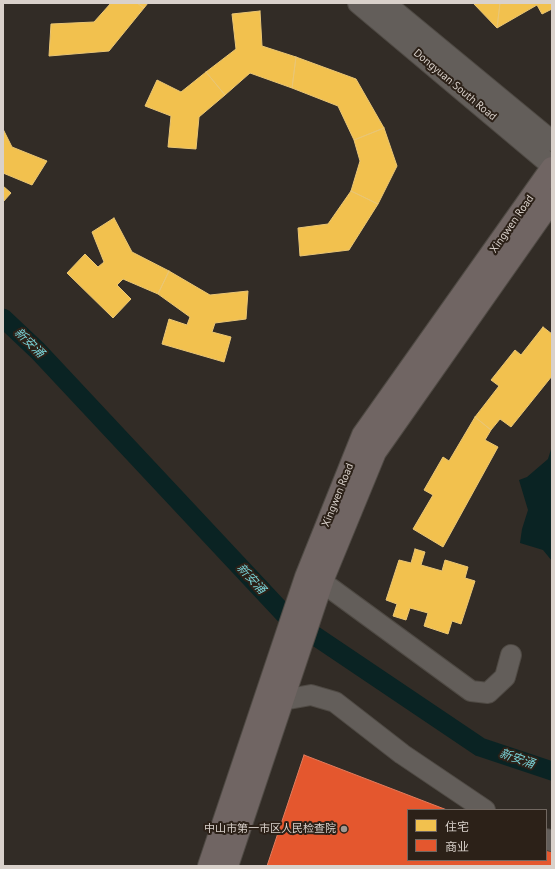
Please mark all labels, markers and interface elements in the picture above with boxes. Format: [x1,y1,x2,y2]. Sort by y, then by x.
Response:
street label: Dongyuan South Road [411,46,499,124]
street label: Xingwen Road [487,193,537,255]
water label: 新安涌 [11,325,47,361]
street label: Xingwen Road [319,461,357,529]
water label: 新安涌 [233,561,269,597]
water label: 新安涌 [498,746,536,772]
legend [407,809,547,861]
text: 住宅 [445,819,469,834]
place label: 中山市第一市区人民检查院 [204,822,336,836]
marker: 中山市第一市区人民检查院 [339,824,349,834]
text: 商业 [445,839,469,854]

